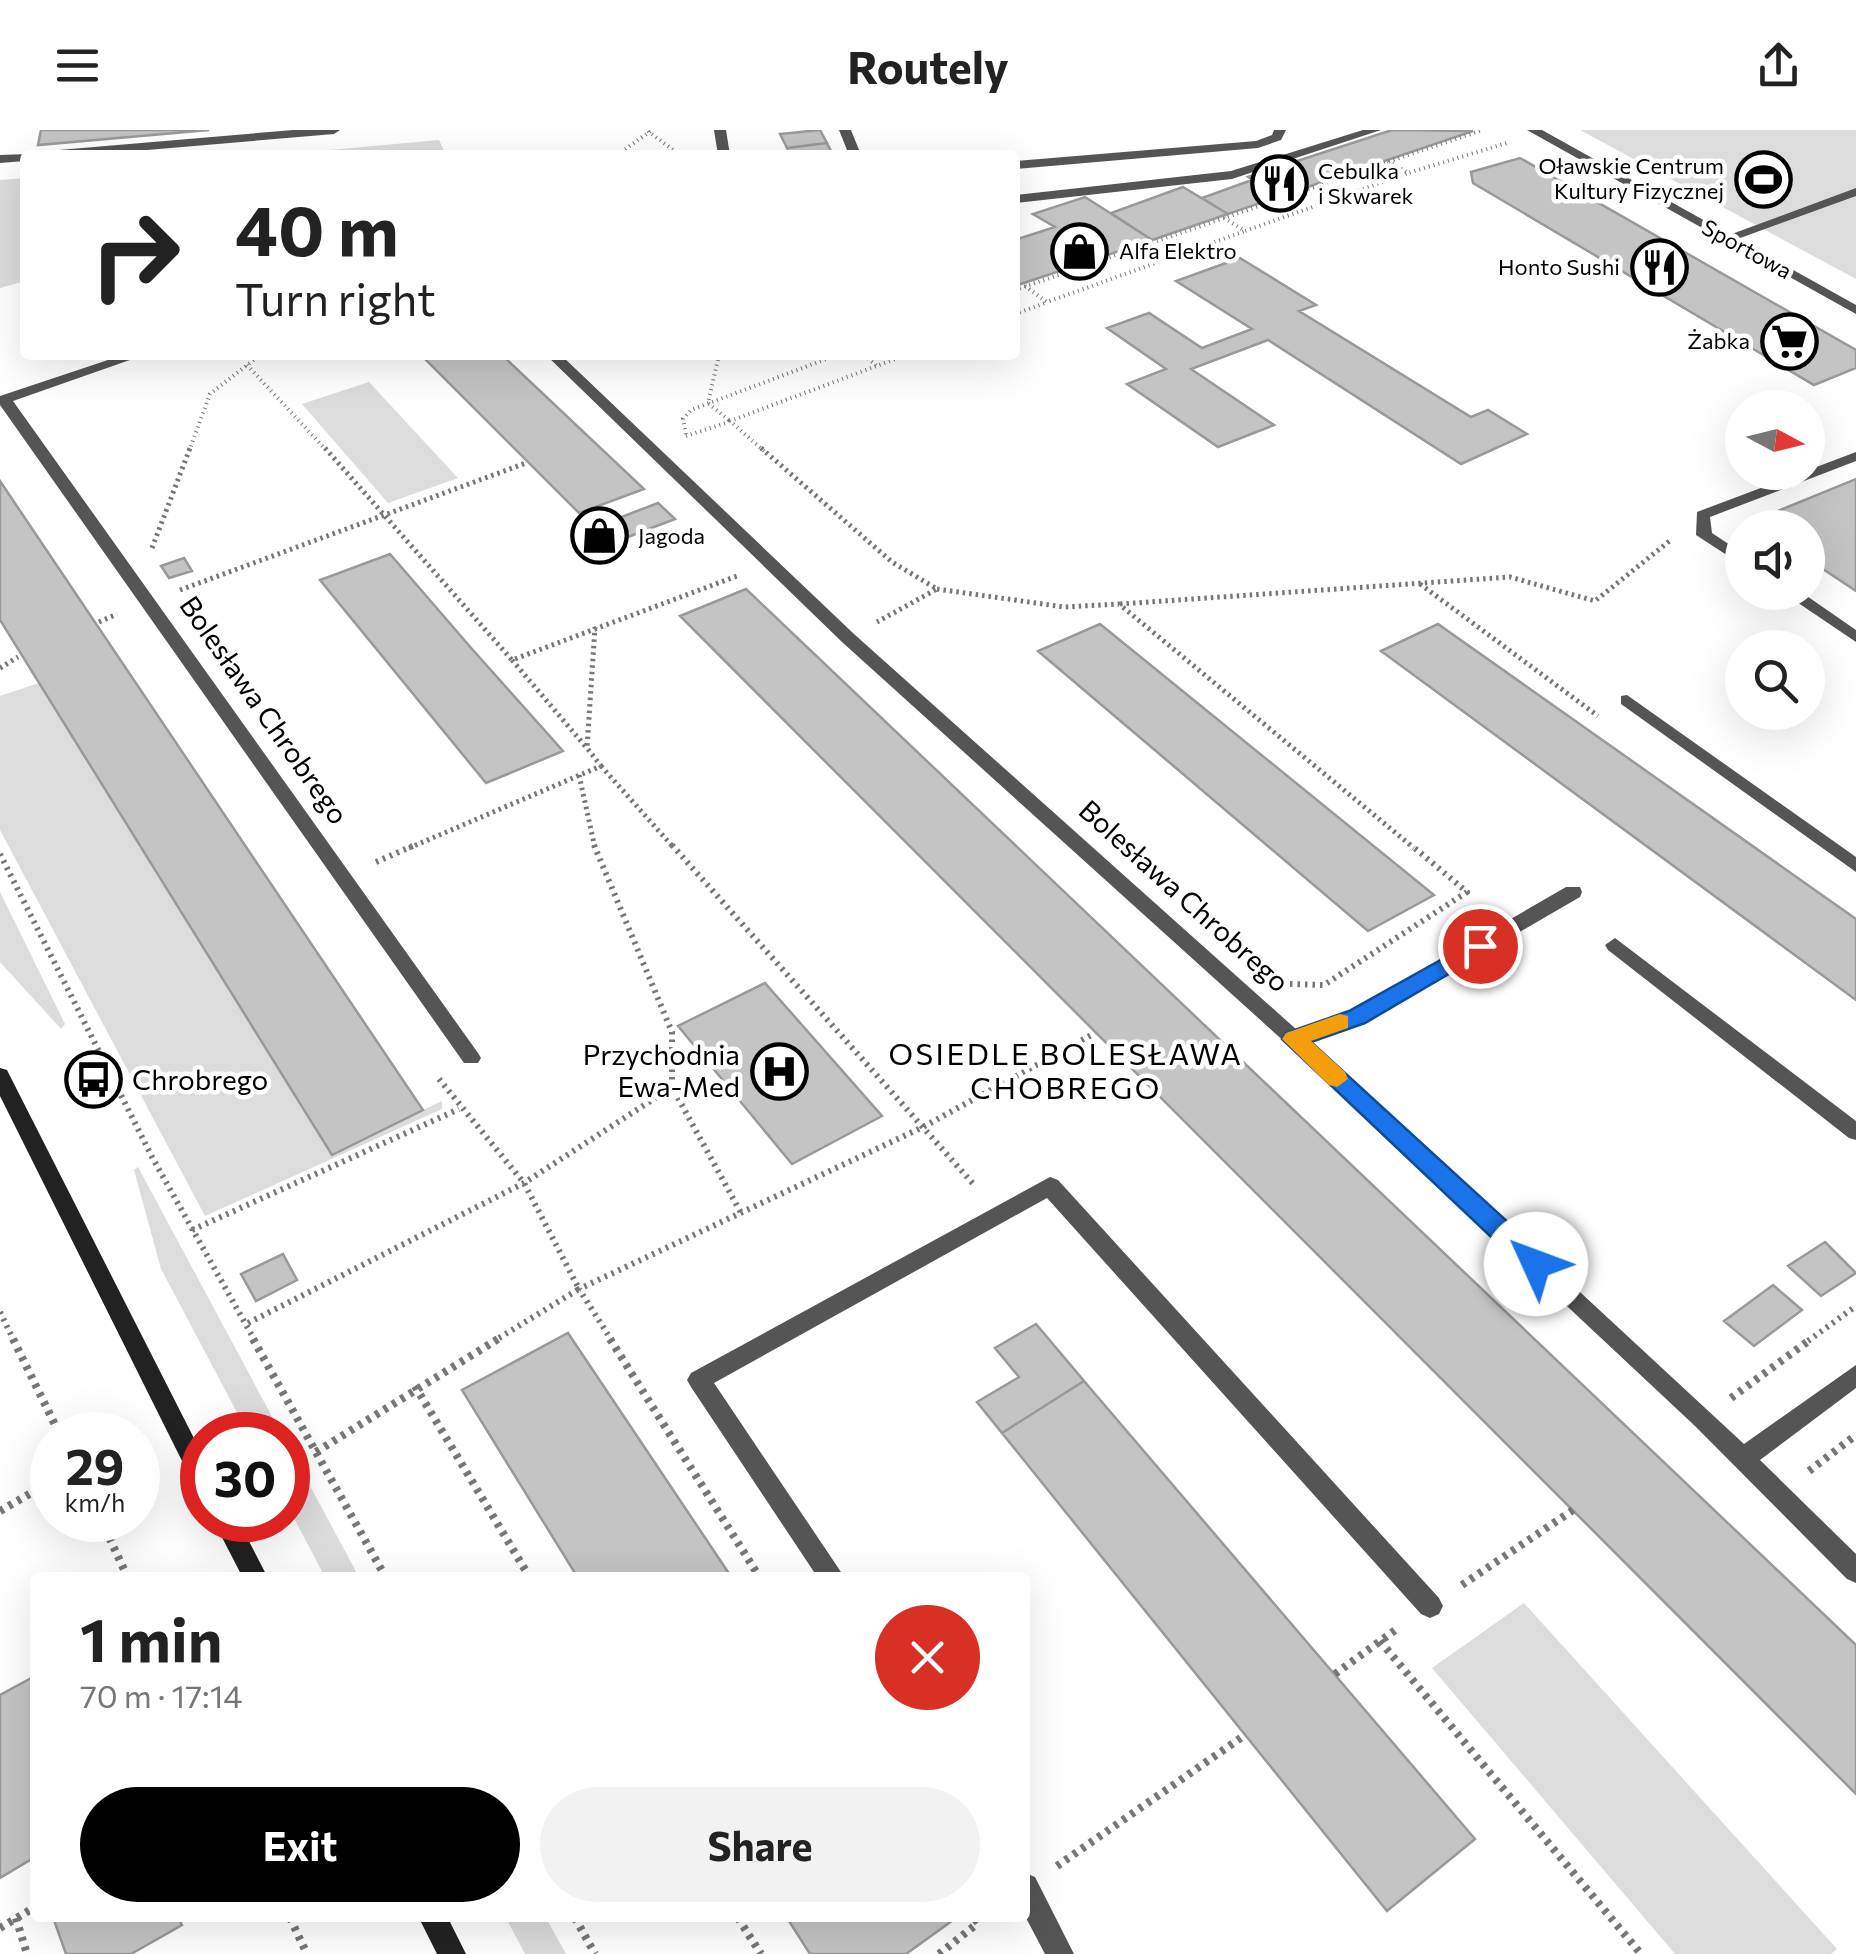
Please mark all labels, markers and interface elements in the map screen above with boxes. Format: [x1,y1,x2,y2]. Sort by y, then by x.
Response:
icon: menu [50,38,105,93]
text: Routely [847,38,1009,93]
icon: share [1751,38,1806,93]
sports icon: Oławskie Centrum Kultury Fizycznej [1733,149,1793,209]
place label: Oławskie Centrum Kultury Fizycznej [1539,152,1724,204]
restaurant icon: Cebulka i Skwarek [1249,154,1309,214]
place label: Cebulka i Skwarek [1318,157,1414,209]
text: 40 m [235,185,399,270]
icon: right [70,190,200,320]
street label: Sportowa [1698,213,1797,284]
shop icon: Alfa Elektro [1050,221,1110,281]
place label: Alfa Elektro [1119,237,1237,264]
restaurant icon: Honto Sushi [1629,237,1689,297]
place label: Honto Sushi [1498,253,1620,280]
text: Turn right [235,270,436,325]
supermarket icon: Żabka [1759,311,1819,371]
place label: Żabka [1687,327,1750,354]
north arrow [1725,390,1825,490]
map controls [1725,390,1825,730]
shop icon: Jagoda [569,506,629,566]
button: sound [1725,510,1825,610]
place label: Jagoda [638,522,705,549]
street label: Bolesława Chrobrego [173,589,356,830]
button: search [1725,630,1825,730]
street label: Bolesława Chrobrego [1073,792,1297,998]
pin [1438,904,1523,989]
icon: arrive [1453,919,1508,974]
district label: OSIEDLE BOLESŁAWA CHOBREGO [888,1034,1244,1105]
place label: Przychodnia Ewa-Med [583,1037,740,1103]
hospital icon: Przychodnia Ewa-Med [749,1041,809,1101]
bus stop icon: Chrobrego [63,1050,123,1110]
place label: Chrobrego [132,1062,268,1096]
position arrow [1484,1212,1588,1316]
speed limit sign: 30 [180,1412,310,1542]
text: 29 [65,1434,124,1495]
text: km/h [65,1487,125,1517]
text: 1 min [80,1601,222,1674]
button: close [875,1605,980,1710]
text: 70 m · 17:14 [80,1675,243,1715]
button: Exit [80,1787,520,1902]
button: Share [540,1787,980,1902]

